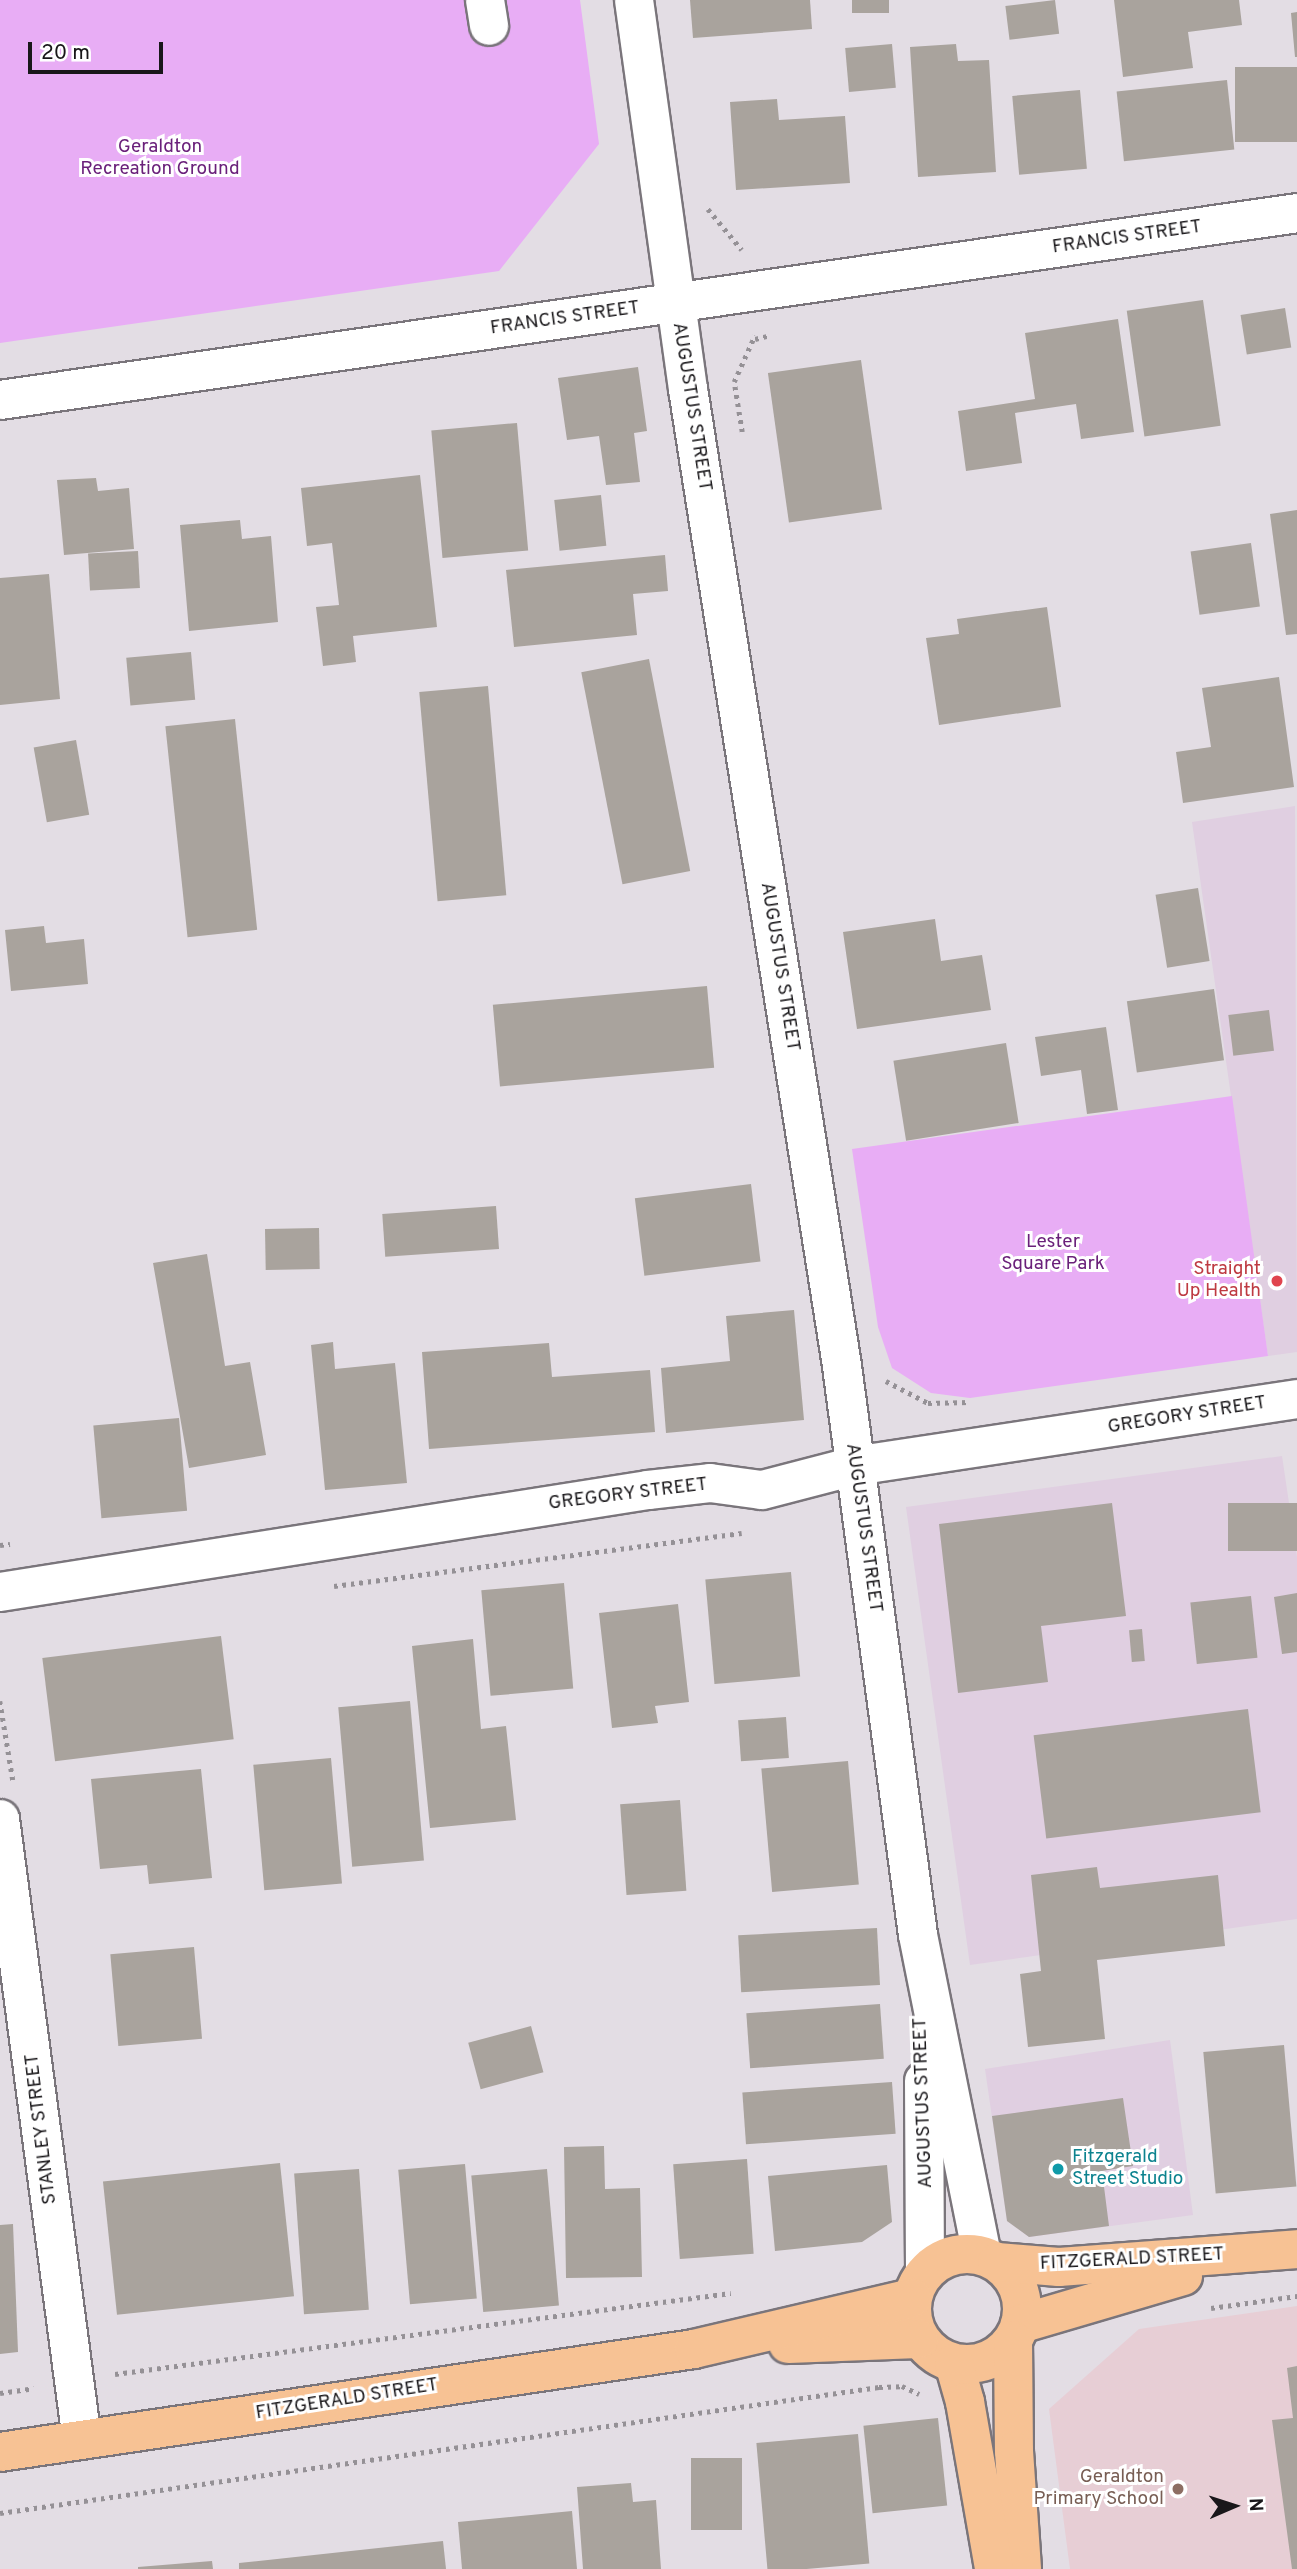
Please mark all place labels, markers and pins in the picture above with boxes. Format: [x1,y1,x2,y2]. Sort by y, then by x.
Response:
place label: Straight Up Health [1177,1259,1261,1303]
marker: Straight Up Health [1267,1271,1287,1291]
place label: Fitzgerald Street Studio [1072,2147,1183,2191]
marker: Fitzgerald Street Studio [1050,2161,1066,2177]
place label: Geraldton Primary School [1033,2467,1164,2511]
marker: Geraldton Primary School [1170,2481,1186,2497]

